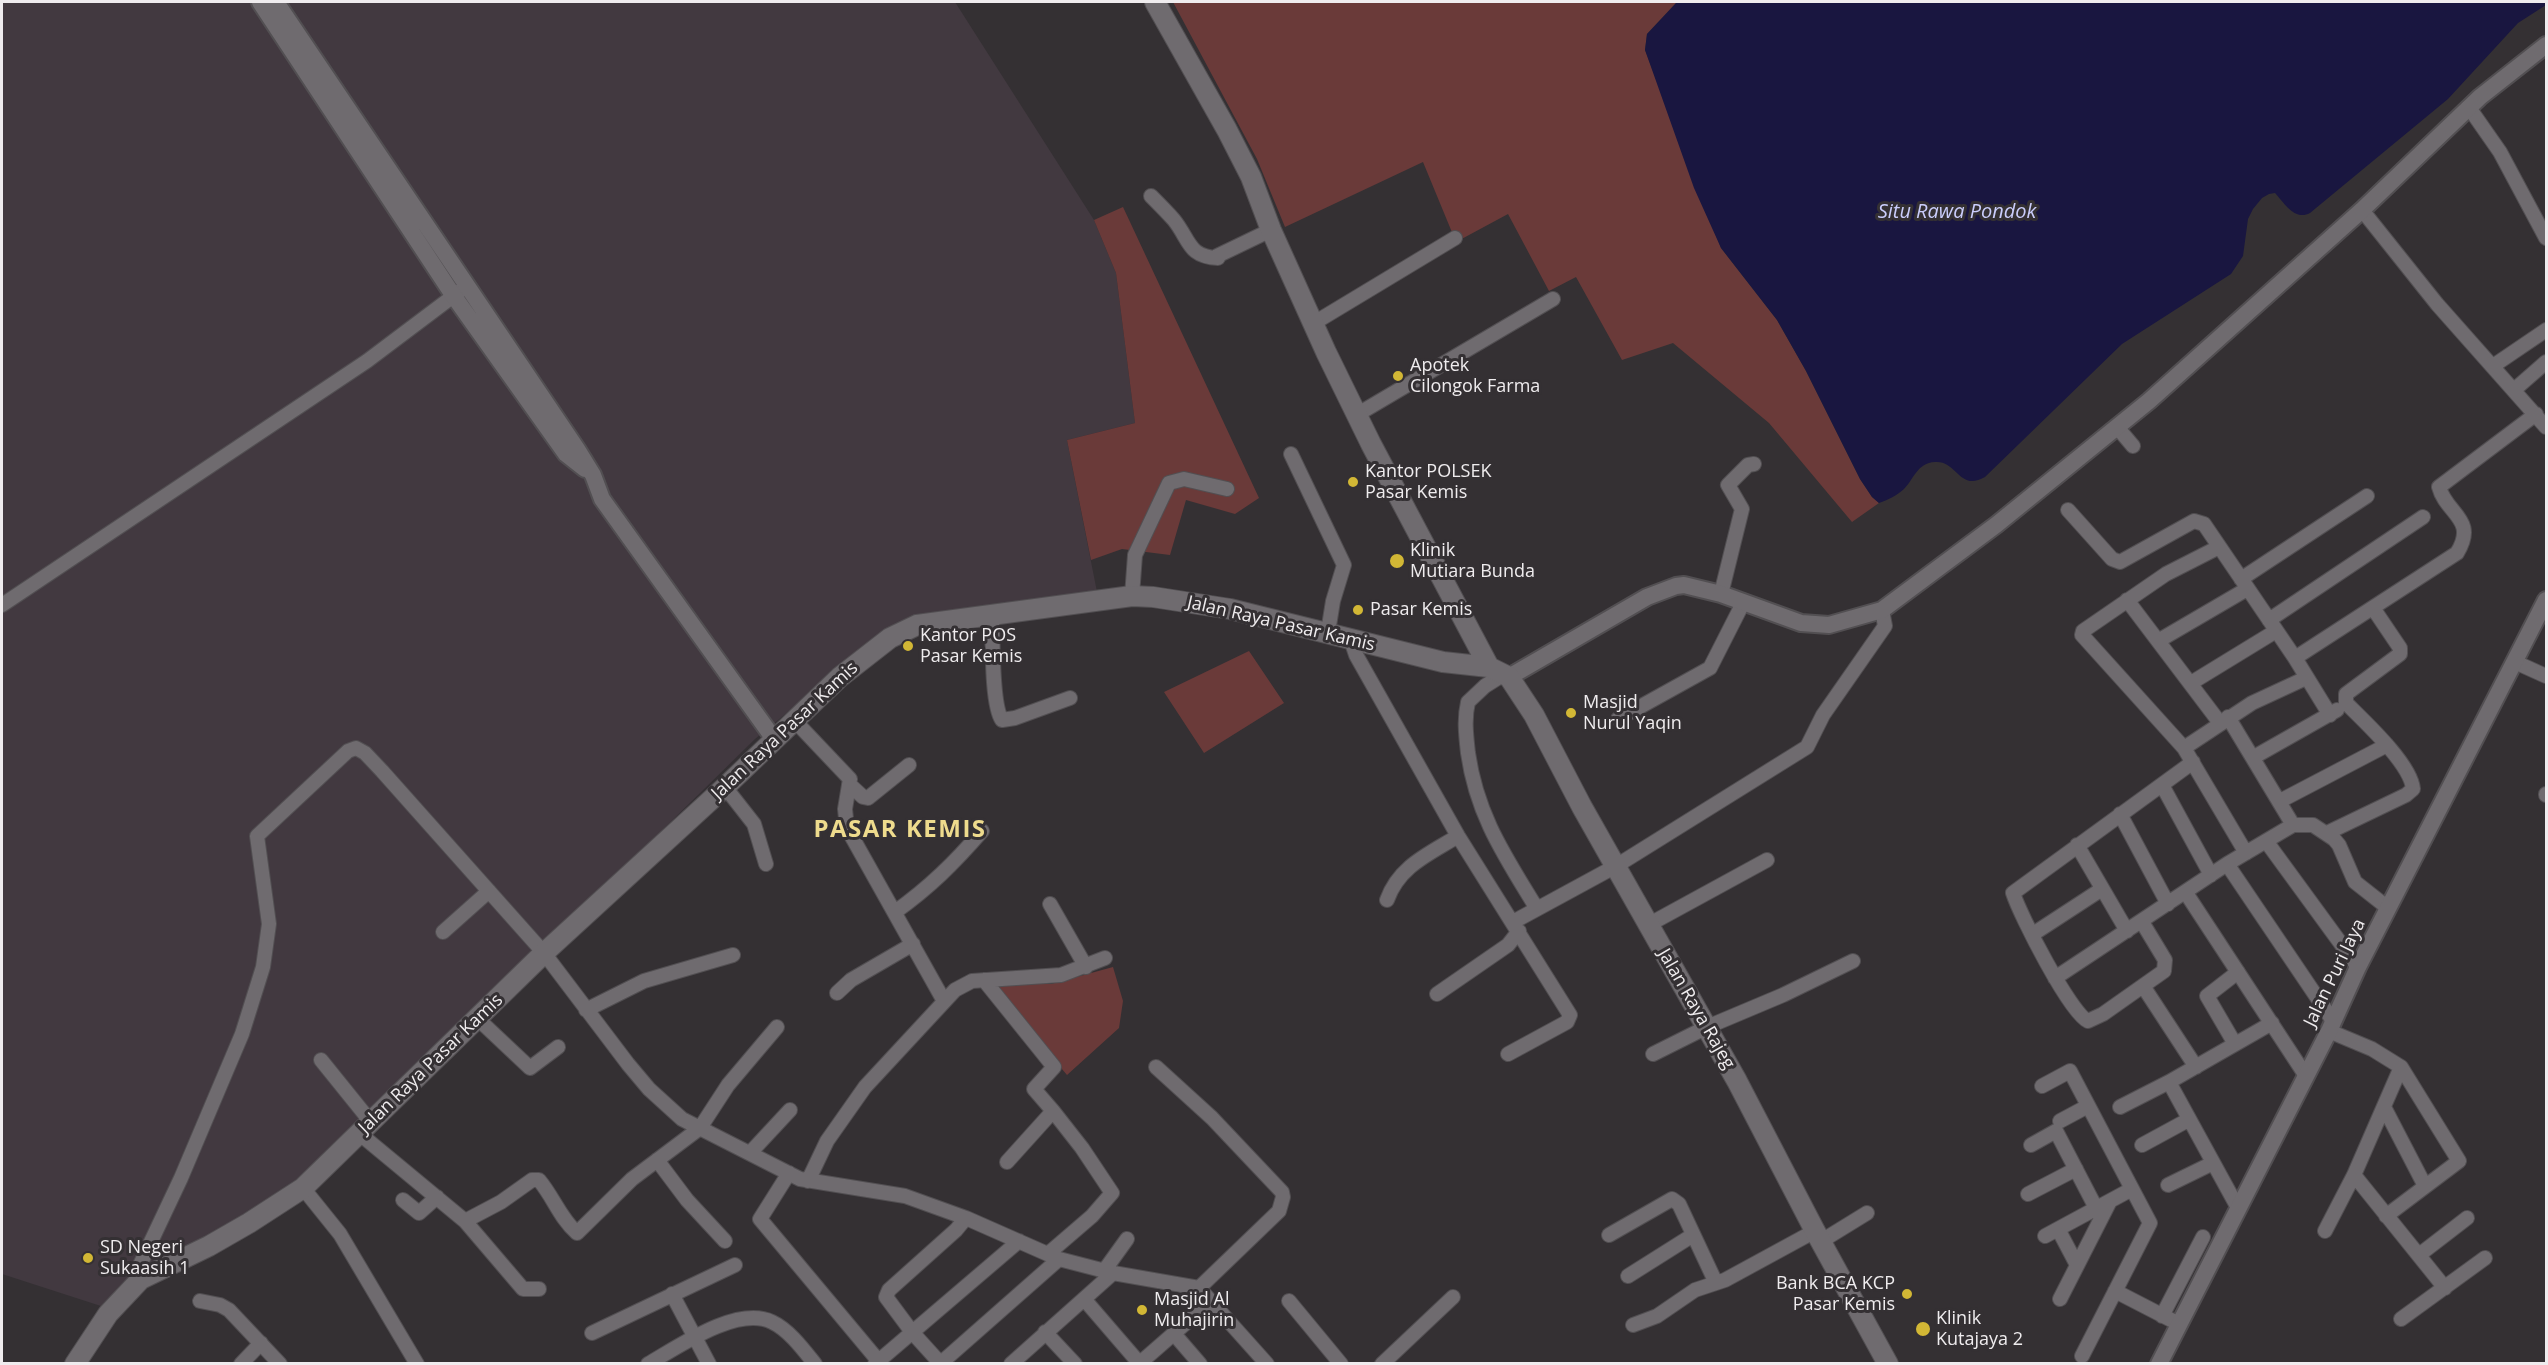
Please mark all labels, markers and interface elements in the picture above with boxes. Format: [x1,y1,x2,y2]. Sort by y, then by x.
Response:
water label: Situ Rawa Pondok [1878,200,2036,224]
place label: Apotek Cilongok Farma [1410,355,1540,398]
marker: Apotek Cilongok Farma [1391,369,1405,383]
place label: Kantor POLSEK Pasar Kemis [1365,461,1491,504]
marker: Kantor POLSEK Pasar Kemis [1346,475,1360,489]
place label: Klinik Mutiara Bunda [1410,540,1535,582]
marker: Klinik Mutiara Bunda [1388,552,1406,570]
street label: Jalan Raya Pasar Kamis [1185,592,1377,656]
place label: Pasar Kemis [1370,599,1472,621]
marker: Pasar Kemis [1351,603,1365,617]
place label: Kantor POS Pasar Kemis [920,625,1022,668]
marker: Kantor POS Pasar Kemis [901,639,915,653]
street label: Jalan Raya Pasar Kamis [707,658,863,804]
place label: Masjid Nurul Yaqin [1583,692,1682,734]
marker: Masjid Nurul Yaqin [1564,706,1578,720]
district label: PASAR KEMIS [813,816,987,844]
street label: Jalan Puri Jaya [2300,916,2370,1030]
street label: Jalan Raya Rajeg [1653,945,1739,1073]
street label: Jalan Raya Pasar Kamis [354,989,508,1139]
place label: SD Negeri Sukaasih 1 [100,1237,189,1280]
marker: SD Negeri Sukaasih 1 [81,1251,95,1265]
place label: Bank BCA KCP Pasar Kemis [1776,1273,1895,1316]
marker: Bank BCA KCP Pasar Kemis [1900,1287,1914,1301]
place label: Masjid Al Muhajirin [1154,1289,1234,1332]
marker: Masjid Al Muhajirin [1135,1303,1149,1317]
place label: Klinik Kutajaya 2 [1936,1308,2023,1350]
marker: Klinik Kutajaya 2 [1914,1320,1932,1338]

